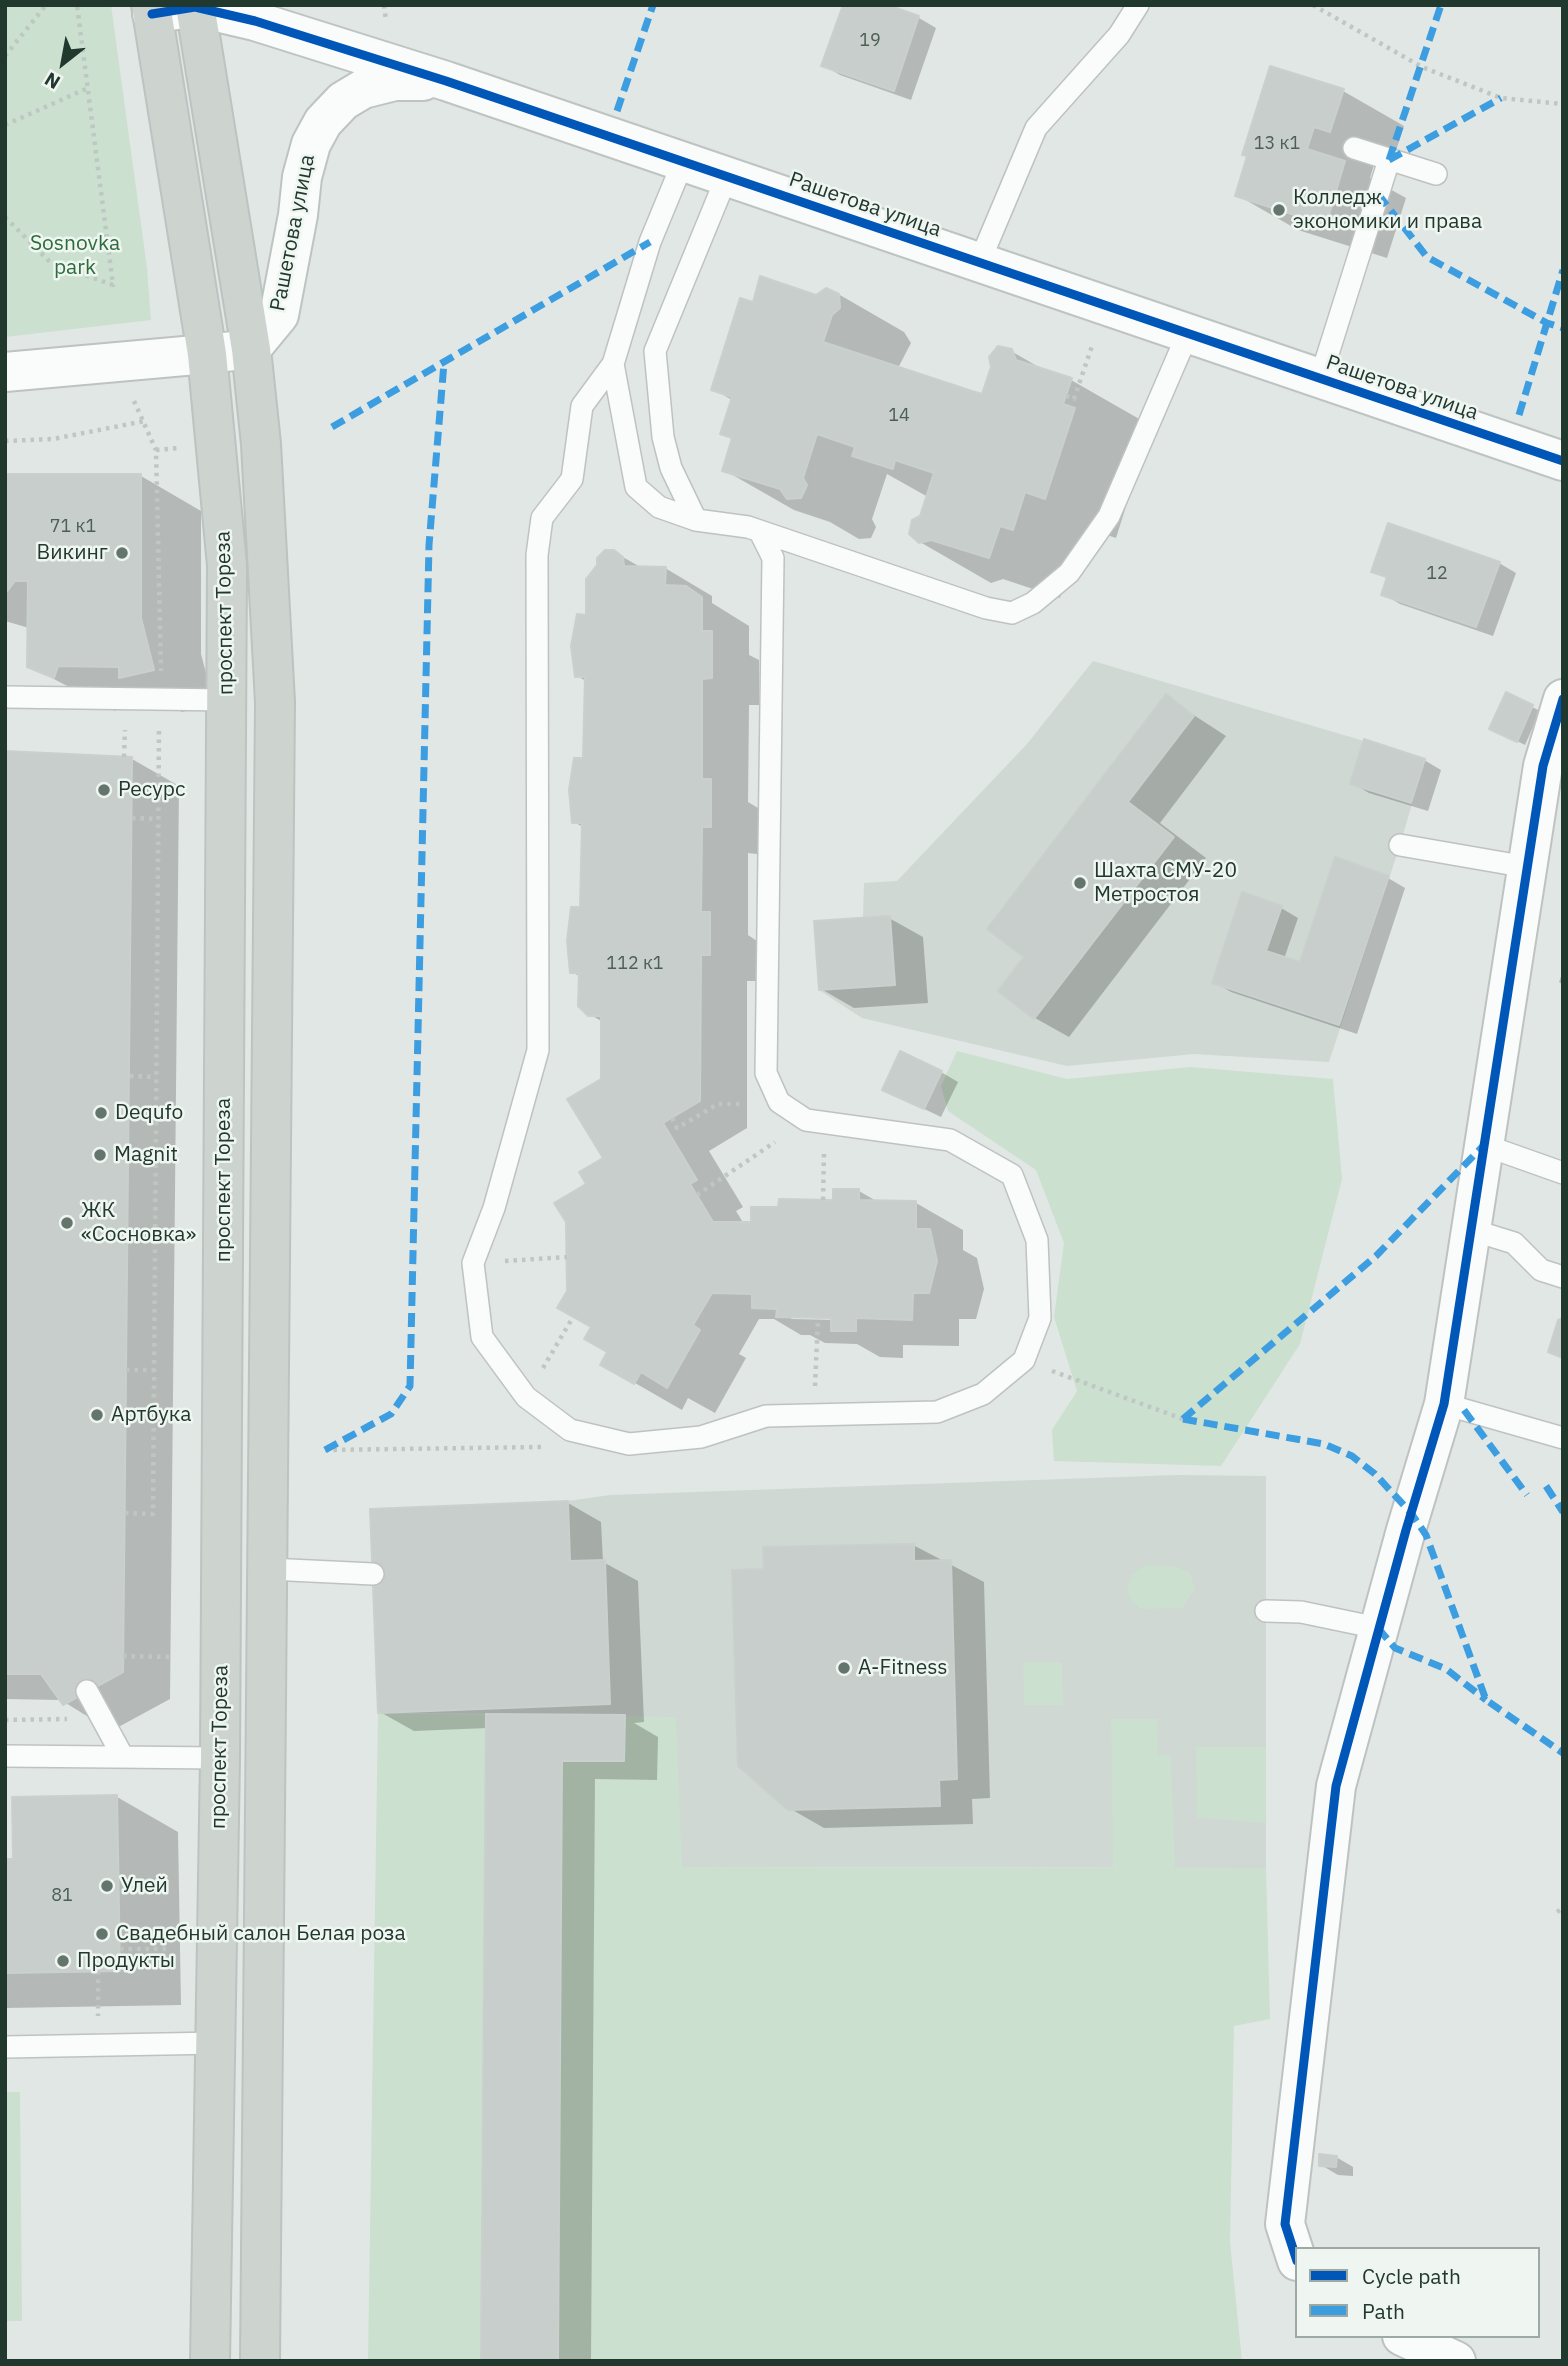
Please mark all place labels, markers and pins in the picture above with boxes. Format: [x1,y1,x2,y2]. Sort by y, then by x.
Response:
place label: Колледж экономики и права [1293,185,1482,235]
marker: Колледж экономики и права [1271,202,1287,218]
place label: Викинг [37,540,108,566]
marker: Викинг [114,545,130,561]
place label: Ресурс [118,777,186,803]
marker: Ресурс [96,782,112,798]
place label: Шахта СМУ-20 Метростоя [1094,858,1237,908]
marker: Шахта СМУ-20 Метростоя [1072,875,1088,891]
place label: Dequfo [115,1100,183,1126]
marker: Dequfo [93,1105,109,1121]
place label: Magnit [114,1142,178,1168]
marker: Magnit [92,1147,108,1163]
place label: ЖК «Сосновка» [81,1198,196,1248]
marker: ЖК «Сосновка» [59,1215,75,1231]
place label: Артбука [111,1402,191,1428]
marker: Артбука [89,1407,105,1423]
place label: A-Fitness [858,1655,948,1681]
marker: A-Fitness [836,1660,852,1676]
place label: Улей [121,1873,168,1899]
marker: Улей [99,1878,115,1894]
place label: Свадебный салон Белая роза [116,1921,406,1947]
marker: Свадебный салон Белая роза [94,1926,110,1942]
place label: Продукты [77,1948,175,1974]
marker: Продукты [55,1953,71,1969]

